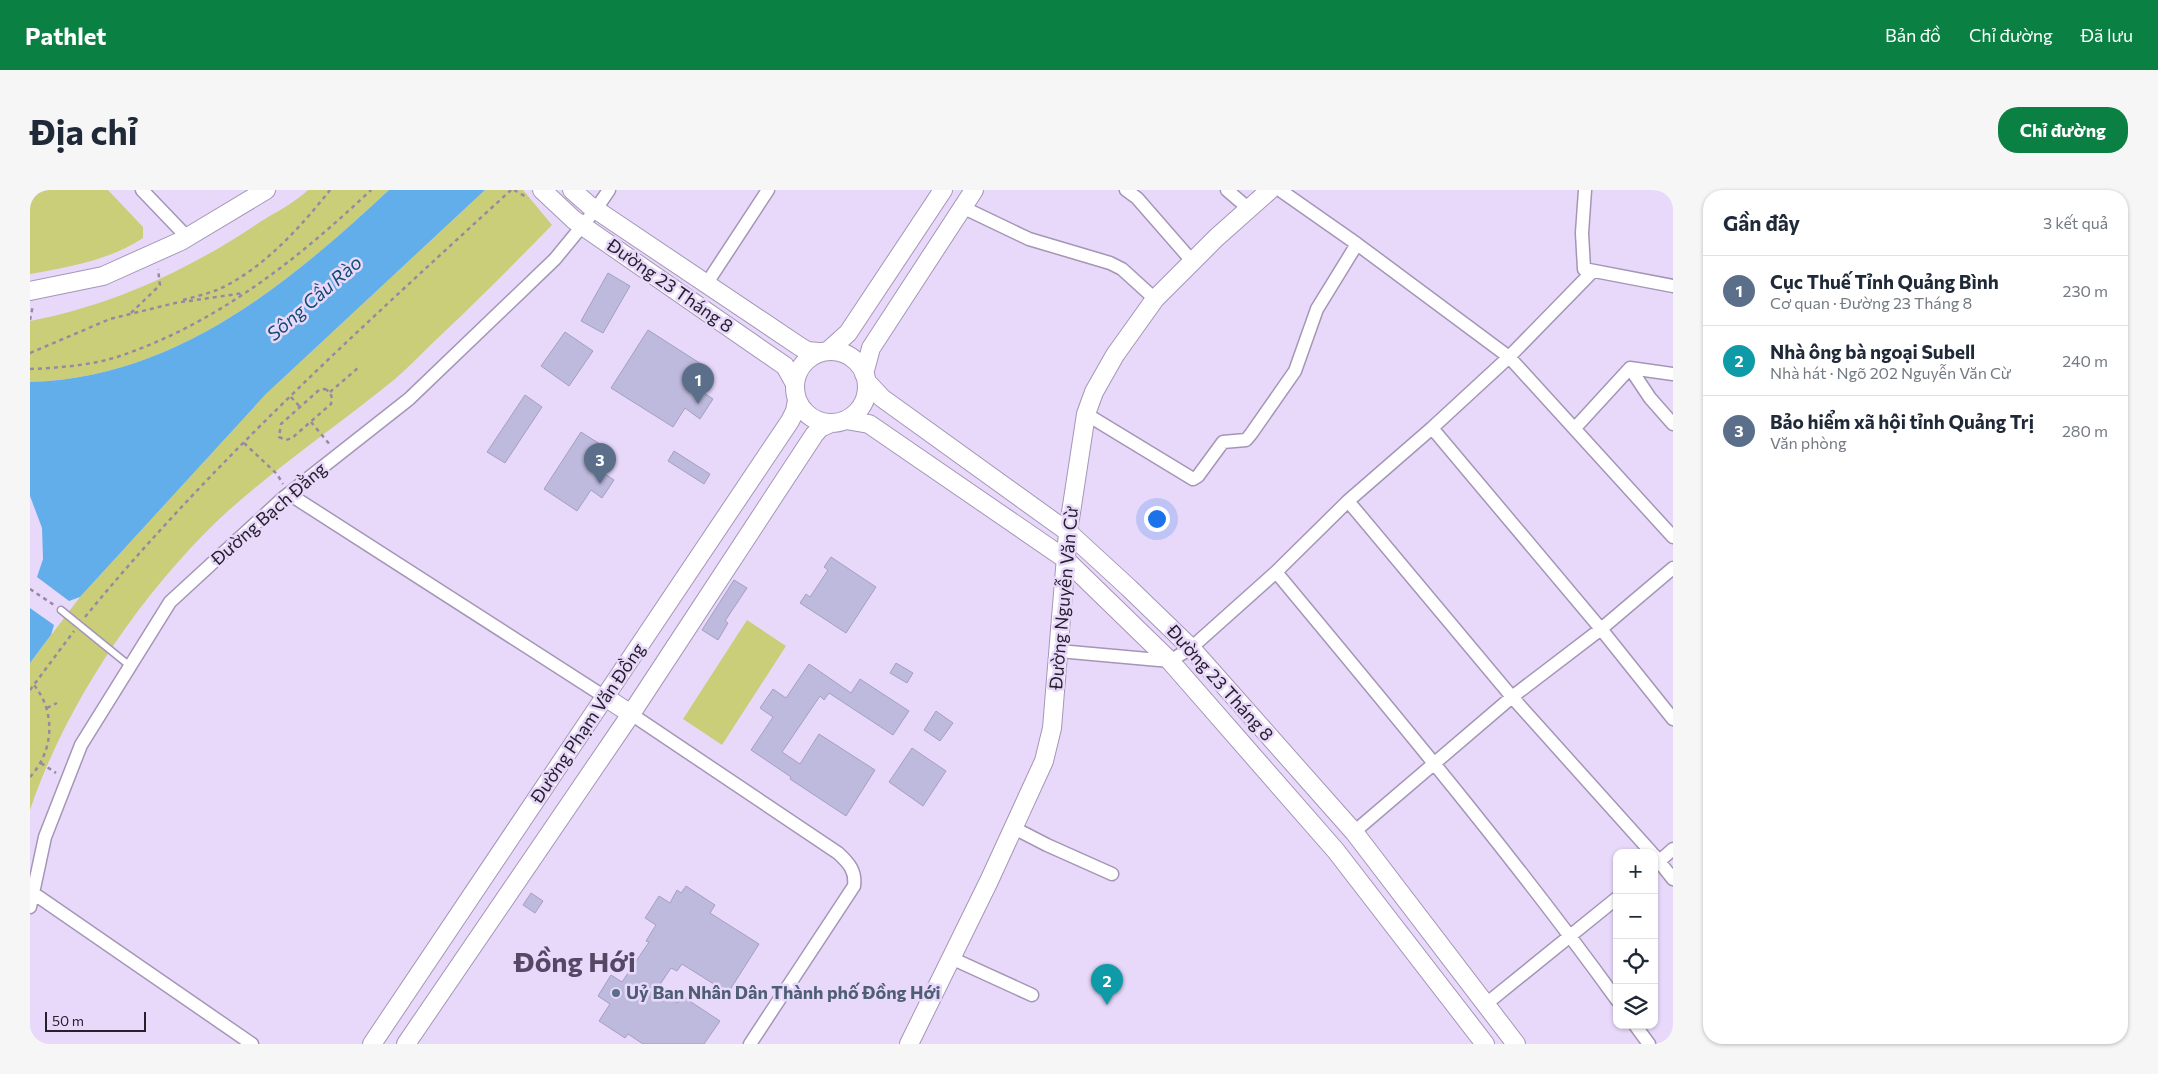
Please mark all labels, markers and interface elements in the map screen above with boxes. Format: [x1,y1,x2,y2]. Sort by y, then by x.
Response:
text: Pathlet [25,21,106,50]
text: Bản đồ [1885,24,1941,46]
text: Chỉ đường [1969,24,2053,46]
text: Đã lưu [2081,24,2133,46]
button: Chỉ đường [1998,107,2128,153]
text: Địa chỉ [30,109,138,152]
text: Gần đây [1723,210,1800,235]
text: 3 kết quả [2043,213,2108,232]
street label: Đường 23 Tháng 8 [602,233,738,337]
water label: Sông Cầu Rào [261,250,366,345]
text: Cục Thuế Tỉnh Quảng Bình [1770,270,1999,293]
text: 1 [1735,281,1743,300]
text: 230 m [2063,281,2108,300]
text: Cơ quan · Đường 23 Tháng 8 [1770,293,1972,312]
text: Nhà ông bà ngoại Subell [1770,340,1975,363]
text: 2 [1734,351,1744,370]
text: 240 m [2062,351,2108,370]
pin: 1 [682,363,714,404]
text: Nhà hát · Ngõ 202 Nguyễn Văn Cừ [1770,363,2011,382]
text: Bảo hiểm xã hội tỉnh Quảng Trị [1770,410,2034,433]
text: 3 [1734,421,1744,440]
text: 280 m [2062,421,2108,440]
text: Văn phòng [1770,433,1847,452]
pin: 3 [584,443,616,484]
street label: Đường Bạch Đằng [205,457,331,570]
street label: Đường Nguyễn Văn Cừ [1044,505,1082,691]
your location [1144,506,1170,532]
street label: Đường 23 Tháng 8 [1162,619,1279,745]
street label: Đường Phạm Văn Đồng [525,638,649,807]
map controls [1613,849,1658,1029]
button: + [1613,849,1658,894]
button: − [1613,894,1658,939]
button: locate [1613,939,1658,984]
district label: Đồng Hới [513,944,636,978]
pin: 2 [1091,964,1123,1005]
place label: Uỷ Ban Nhân Dân Thành phố Đồng Hới [626,981,941,1003]
button: layers [1613,984,1658,1029]
marker: Uỷ Ban Nhân Dân Thành phố Đồng Hới [610,987,622,999]
scale bar [45,1009,146,1032]
text: 50 m [52,1012,84,1029]

